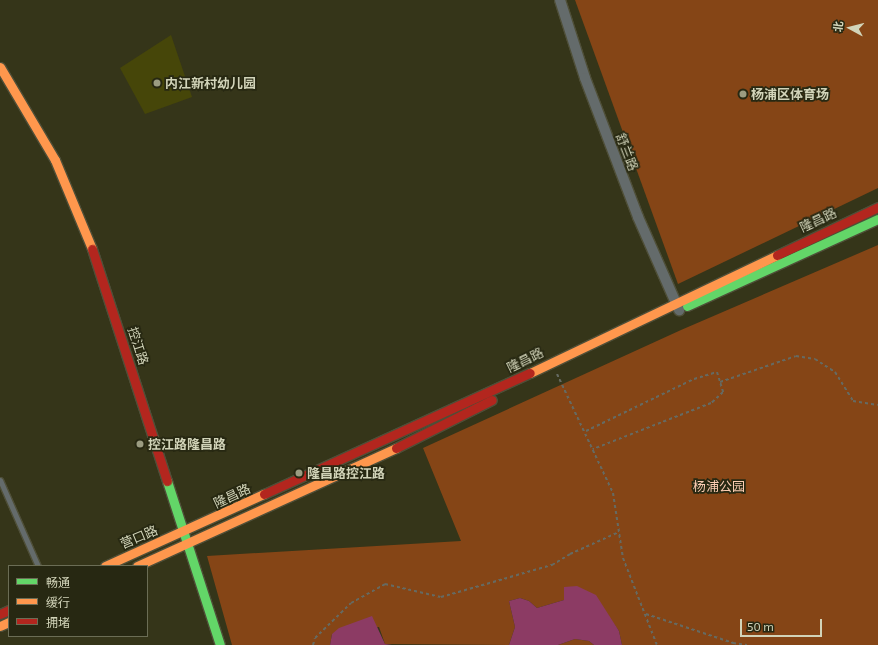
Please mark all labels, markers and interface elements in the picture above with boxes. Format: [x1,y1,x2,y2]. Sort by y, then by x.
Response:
north arrow [830,8,870,48]
text: 北 [830,20,845,33]
place label: 内江新村幼儿园 [165,75,256,91]
marker: 内江新村幼儿园 [152,78,162,88]
place label: 杨浦区体育场 [751,86,829,102]
marker: 杨浦区体育场 [738,89,748,99]
street label: 舒兰路 [613,131,641,173]
street label: 隆昌路 [797,205,839,235]
street label: 控江路 [125,325,151,367]
street label: 隆昌路 [504,344,546,376]
place label: 控江路隆昌路 [148,436,226,452]
marker: 控江路隆昌路 [135,439,145,449]
place label: 隆昌路控江路 [307,465,385,481]
marker: 隆昌路控江路 [294,468,304,478]
park label: 杨浦公园 [693,478,745,494]
street label: 隆昌路 [211,481,253,511]
street label: 营口路 [118,522,160,552]
legend [8,565,148,637]
text: 畅通 [46,575,70,589]
text: 缓行 [46,595,70,609]
scale bar [742,611,824,637]
text: 拥堵 [46,615,70,629]
text: 50 m [747,619,774,633]

